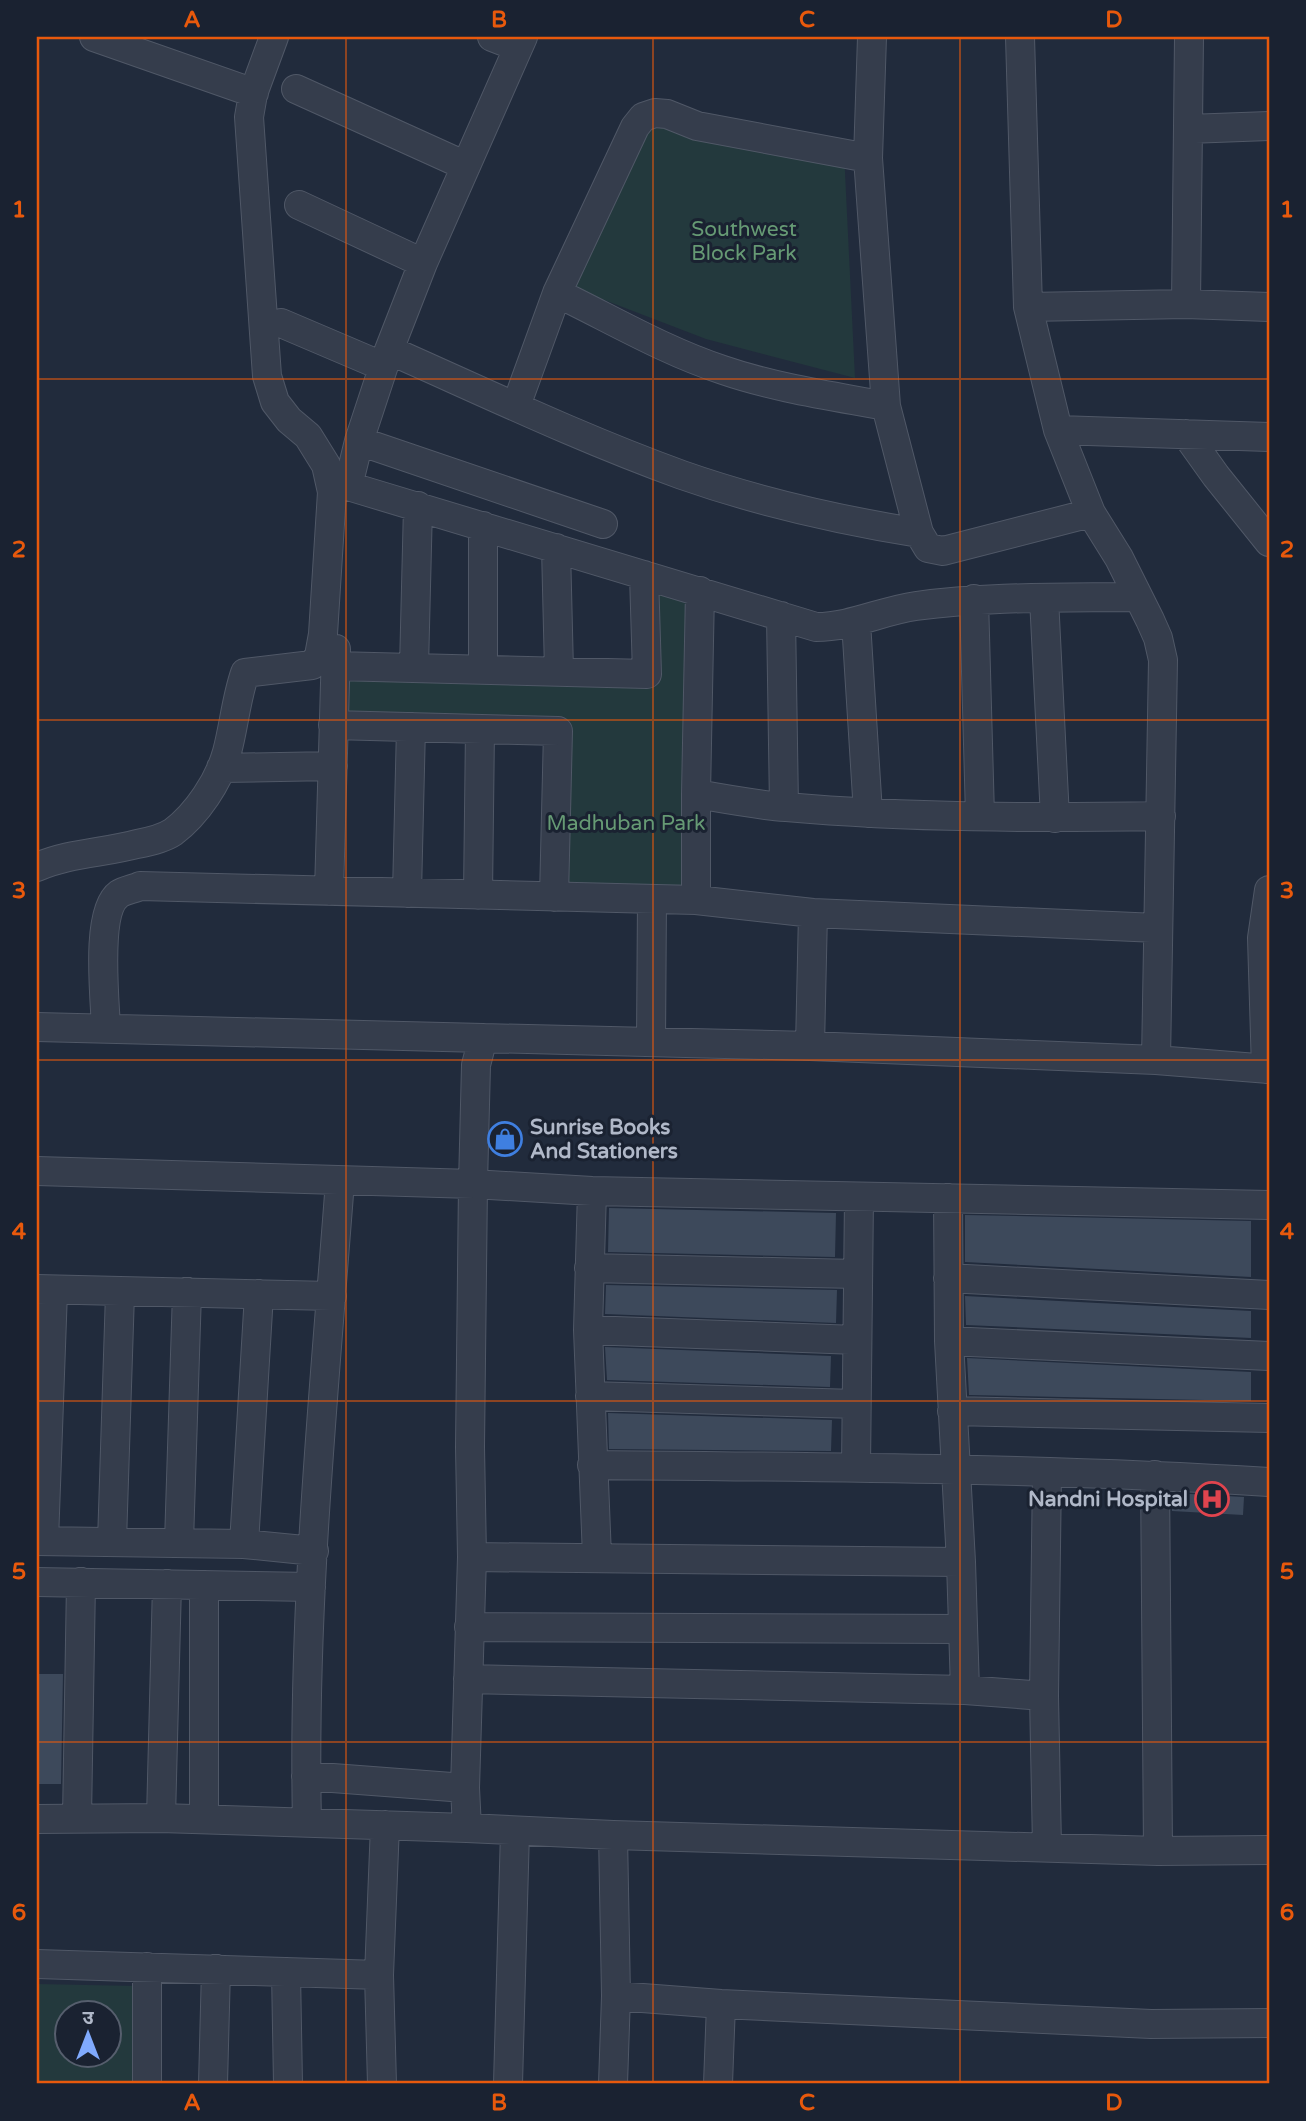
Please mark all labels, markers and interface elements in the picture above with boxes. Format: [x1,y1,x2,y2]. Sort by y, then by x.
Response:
text: A [183,6,201,34]
text: B [491,6,507,34]
text: C [799,6,815,34]
text: D [1105,6,1123,34]
text: 1 [12,196,26,224]
text: 1 [1280,196,1294,224]
park label: Southwest Block Park [691,217,797,266]
text: 2 [12,536,26,564]
text: 2 [1280,536,1294,564]
park label: Madhuban Park [547,811,706,836]
text: 3 [12,877,26,905]
text: 3 [1280,877,1294,905]
place label: Sunrise Books And Stationers [530,1115,678,1164]
shop icon: Sunrise Books And Stationers [486,1120,524,1158]
text: 4 [12,1218,27,1246]
text: 4 [1280,1218,1295,1246]
hospital icon: Nandni Hospital [1193,1480,1231,1518]
place label: Nandni Hospital [1028,1487,1188,1512]
text: 5 [12,1558,26,1586]
text: 5 [1280,1558,1294,1586]
text: 6 [12,1899,26,1927]
text: 6 [1280,1899,1294,1927]
north arrow [52,1998,122,2068]
text: उ [82,2007,94,2029]
text: A [183,2089,201,2117]
text: B [491,2089,507,2117]
text: C [799,2089,815,2117]
text: D [1105,2089,1123,2117]

